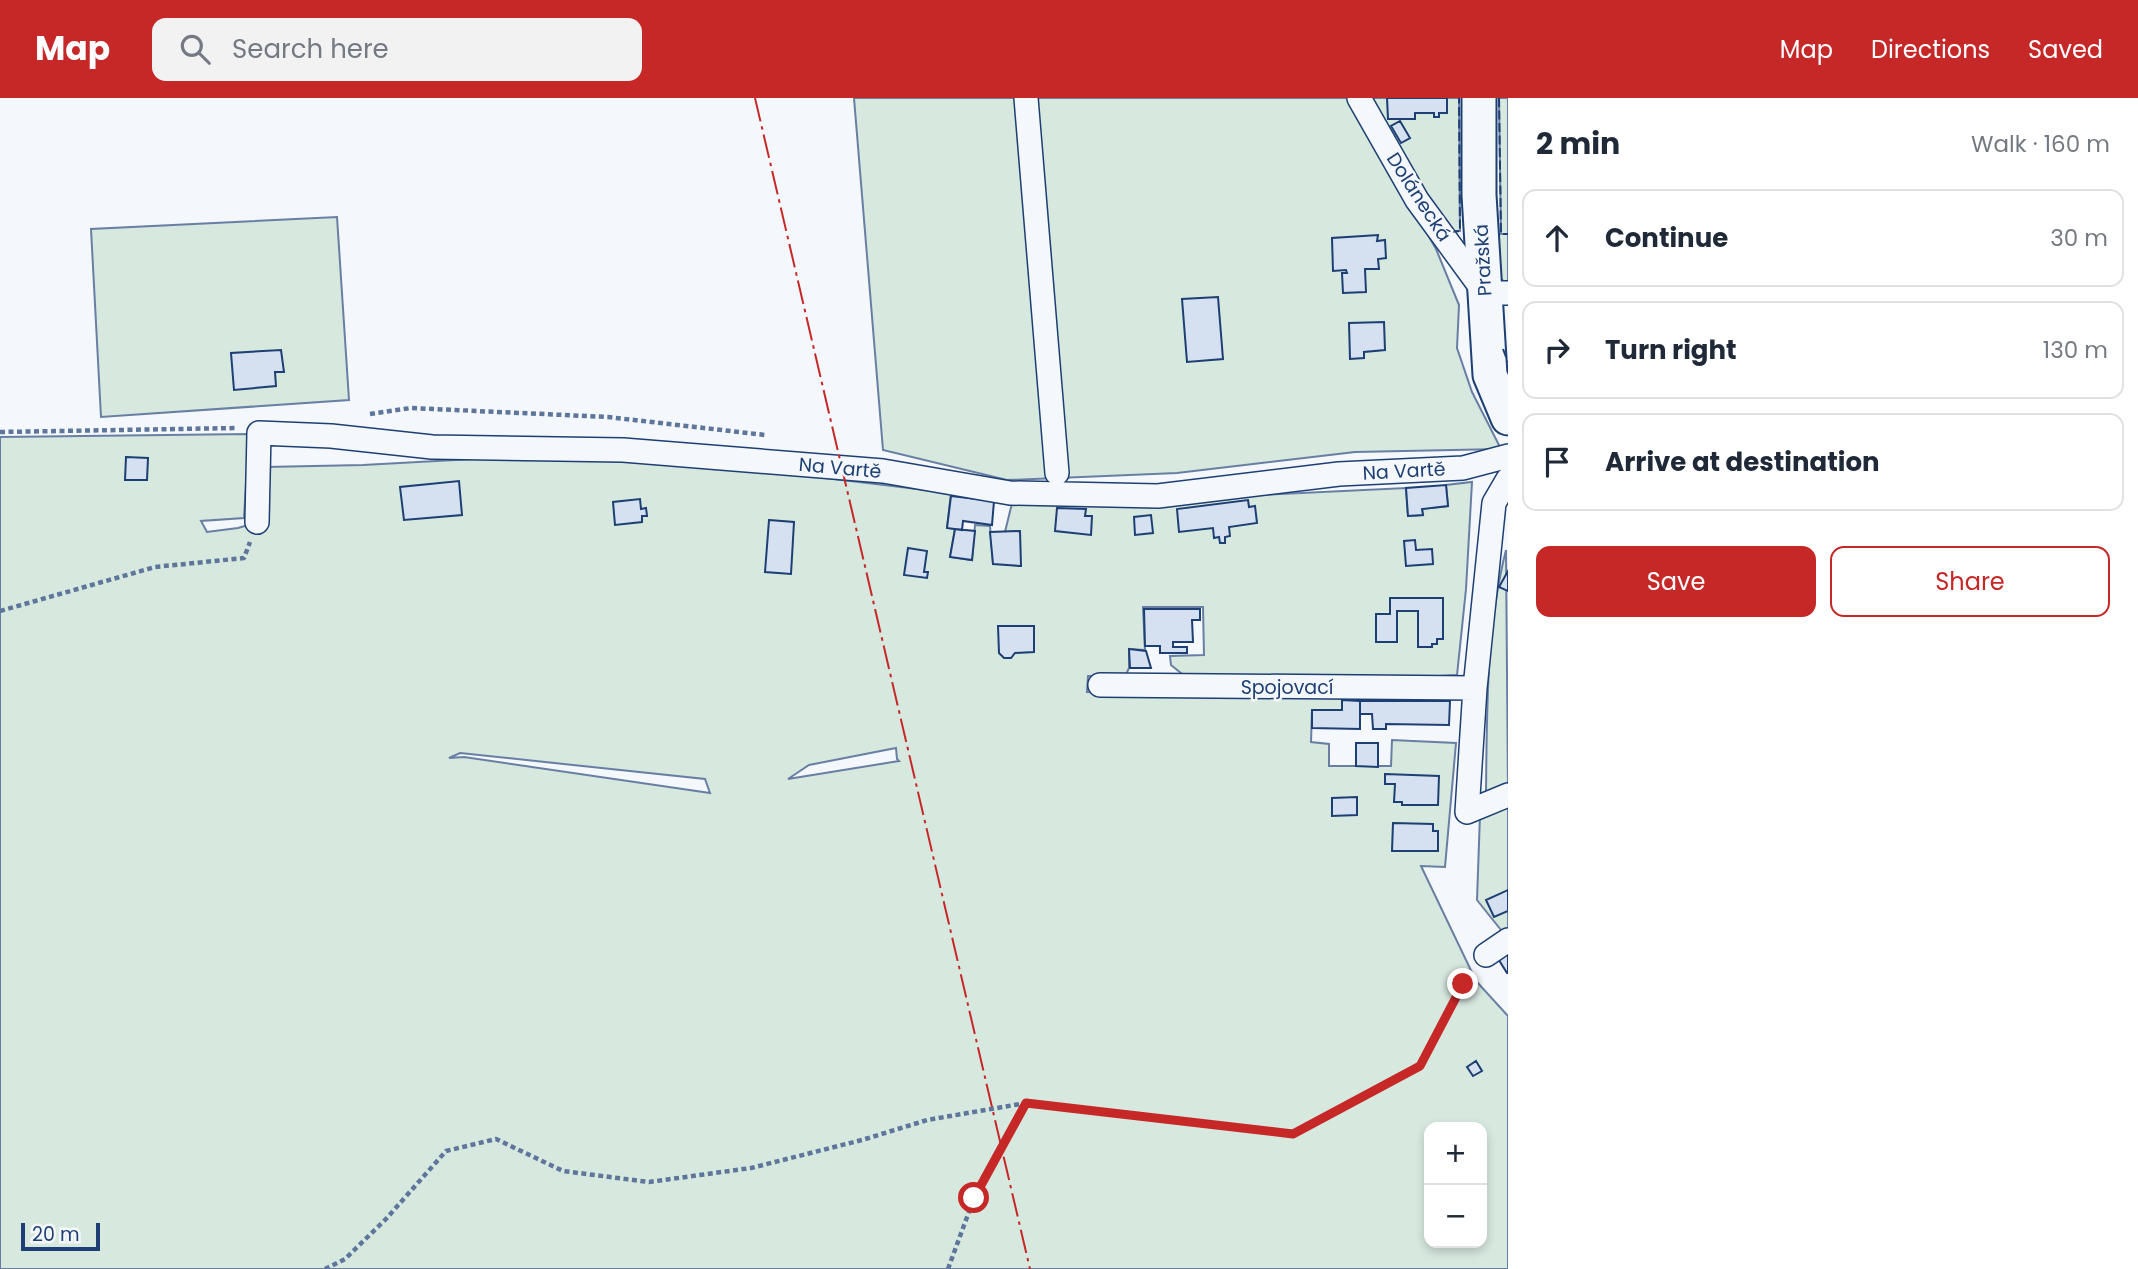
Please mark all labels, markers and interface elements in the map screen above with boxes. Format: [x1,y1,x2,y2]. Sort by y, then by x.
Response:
search box [152,18,642,81]
text: Map [35,25,110,72]
icon: search [176,30,214,68]
text: Search here [232,31,389,67]
text: Map [1780,33,1833,66]
text: Directions [1871,33,1990,66]
text: Saved [2028,33,2103,66]
text: 2 min [1536,122,1620,165]
text: Walk · 160 m [1971,128,2110,160]
street label: Dolánecká [1380,147,1458,247]
icon: ahead [1538,219,1576,257]
text: Continue [1605,220,1728,256]
text: 30 m [2050,222,2108,254]
street label: Pražská [1468,223,1498,297]
icon: right [1538,331,1576,369]
text: Turn right [1605,332,1737,368]
text: 130 m [2043,334,2108,366]
icon: arrive [1538,443,1576,481]
text: Arrive at destination [1605,444,1880,480]
street label: Na Vartě [798,451,882,485]
street label: Na Vartě [1362,455,1446,487]
button: Save [1536,546,1816,617]
button: Share [1830,546,2110,617]
street label: Spojovací [1241,674,1334,701]
route end [1447,968,1478,999]
map controls [1424,1122,1487,1248]
button: + [1424,1122,1487,1185]
route start [958,1182,989,1213]
button: − [1424,1185,1487,1248]
scale bar [21,1220,100,1252]
text: 20 m [32,1221,80,1248]

